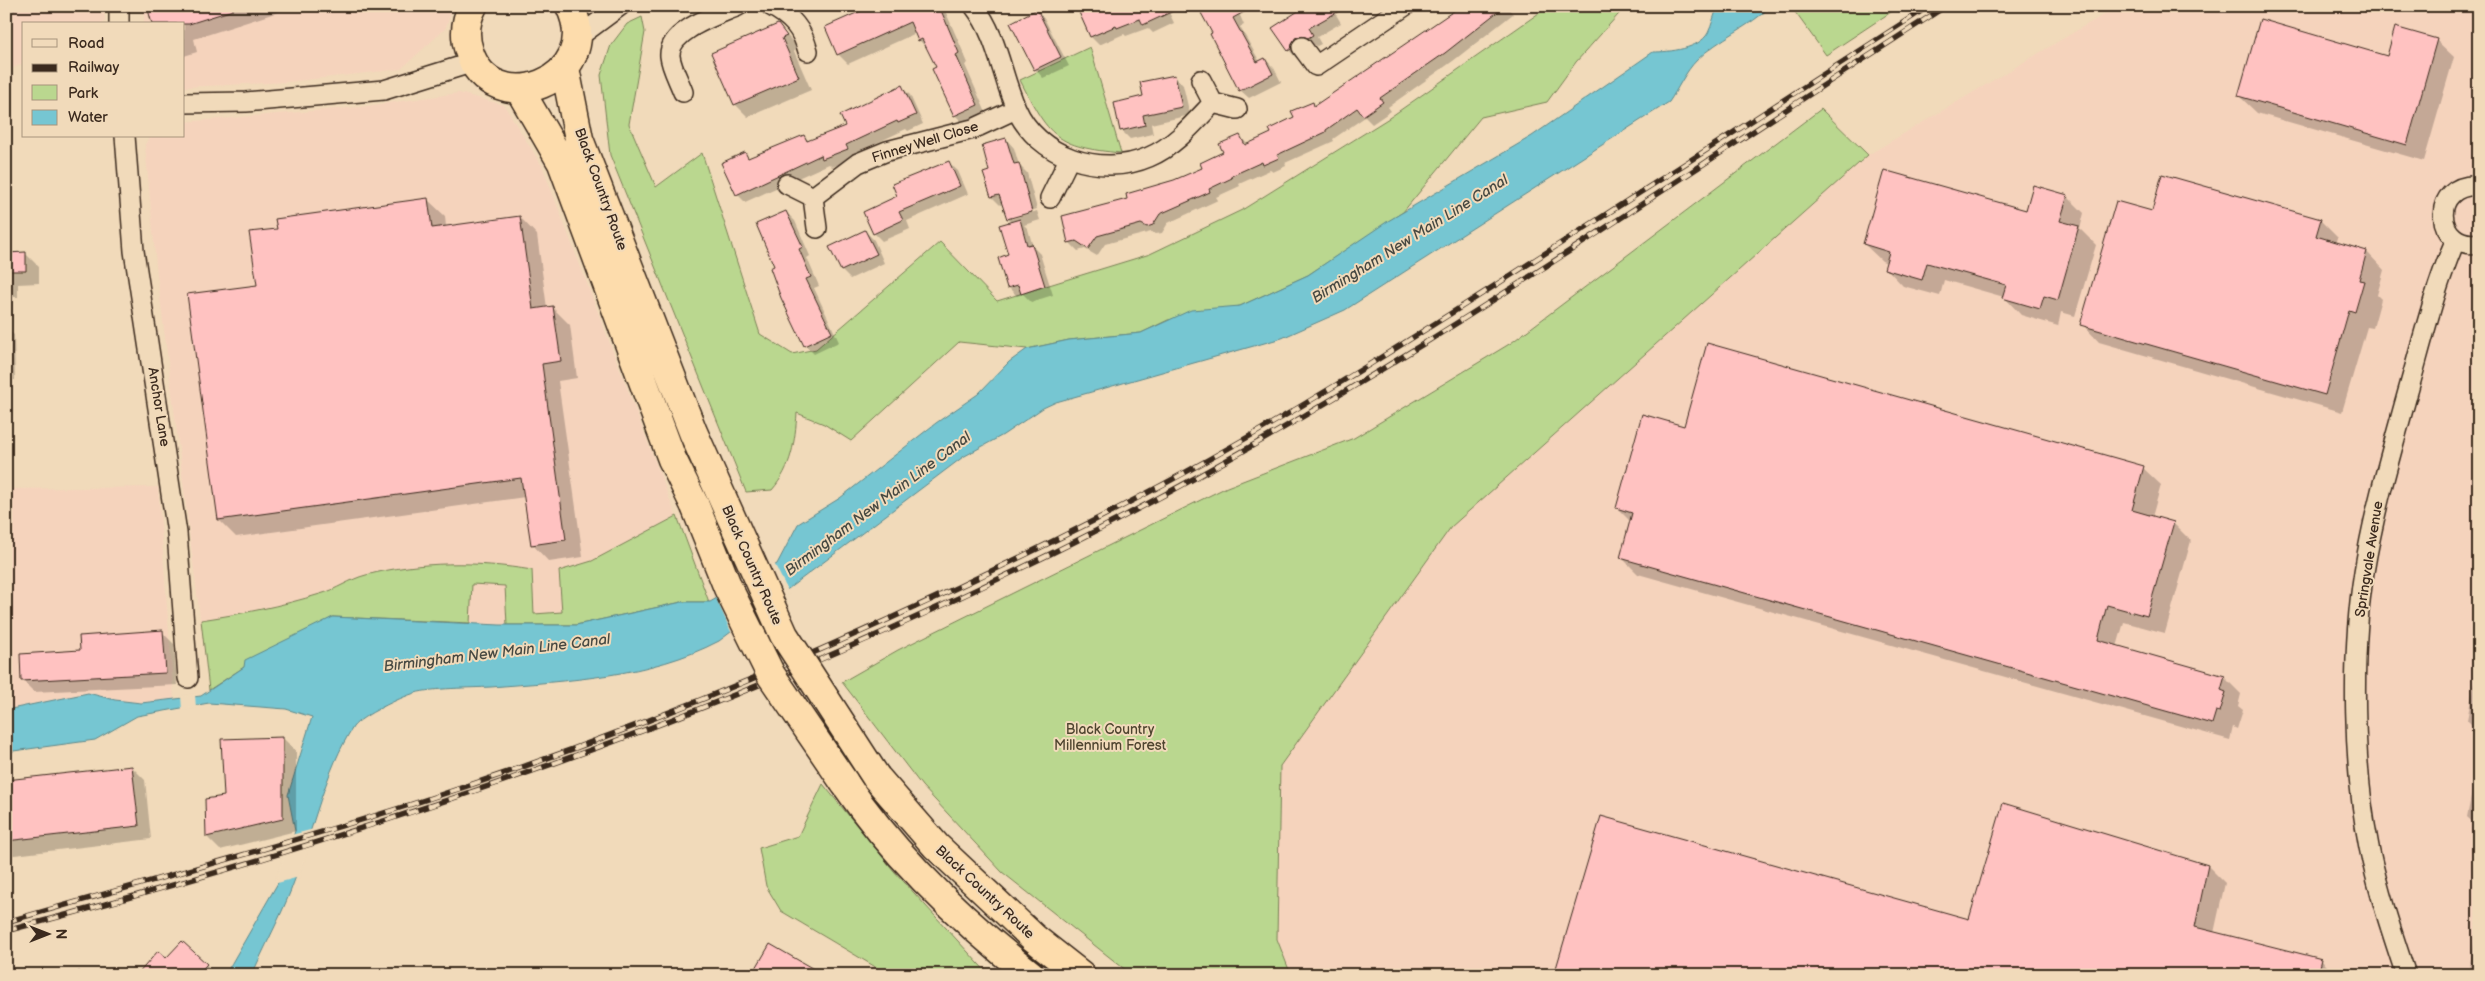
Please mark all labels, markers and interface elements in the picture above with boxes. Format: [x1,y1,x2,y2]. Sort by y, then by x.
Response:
legend [22,22,185,138]
text: Road [68,34,104,53]
text: Railway [68,58,119,77]
text: Park [68,84,99,103]
text: Water [68,108,108,127]
street label: Finney Well Close [870,118,980,166]
street label: Black Country Route [571,125,631,253]
water label: Birmingham New Main Line Canal [1308,170,1512,307]
street label: Anchor Lane [144,366,174,448]
water label: Birmingham New Main Line Canal [781,427,975,580]
street label: Springvale Avenue [2351,500,2387,618]
street label: Black Country Route [718,503,786,627]
water label: Birmingham New Main Line Canal [383,630,612,676]
park label: Black Country Millennium Forest [1054,721,1167,754]
street label: Black Country Route [932,842,1038,942]
north arrow [22,908,72,958]
text: N [52,929,69,939]

